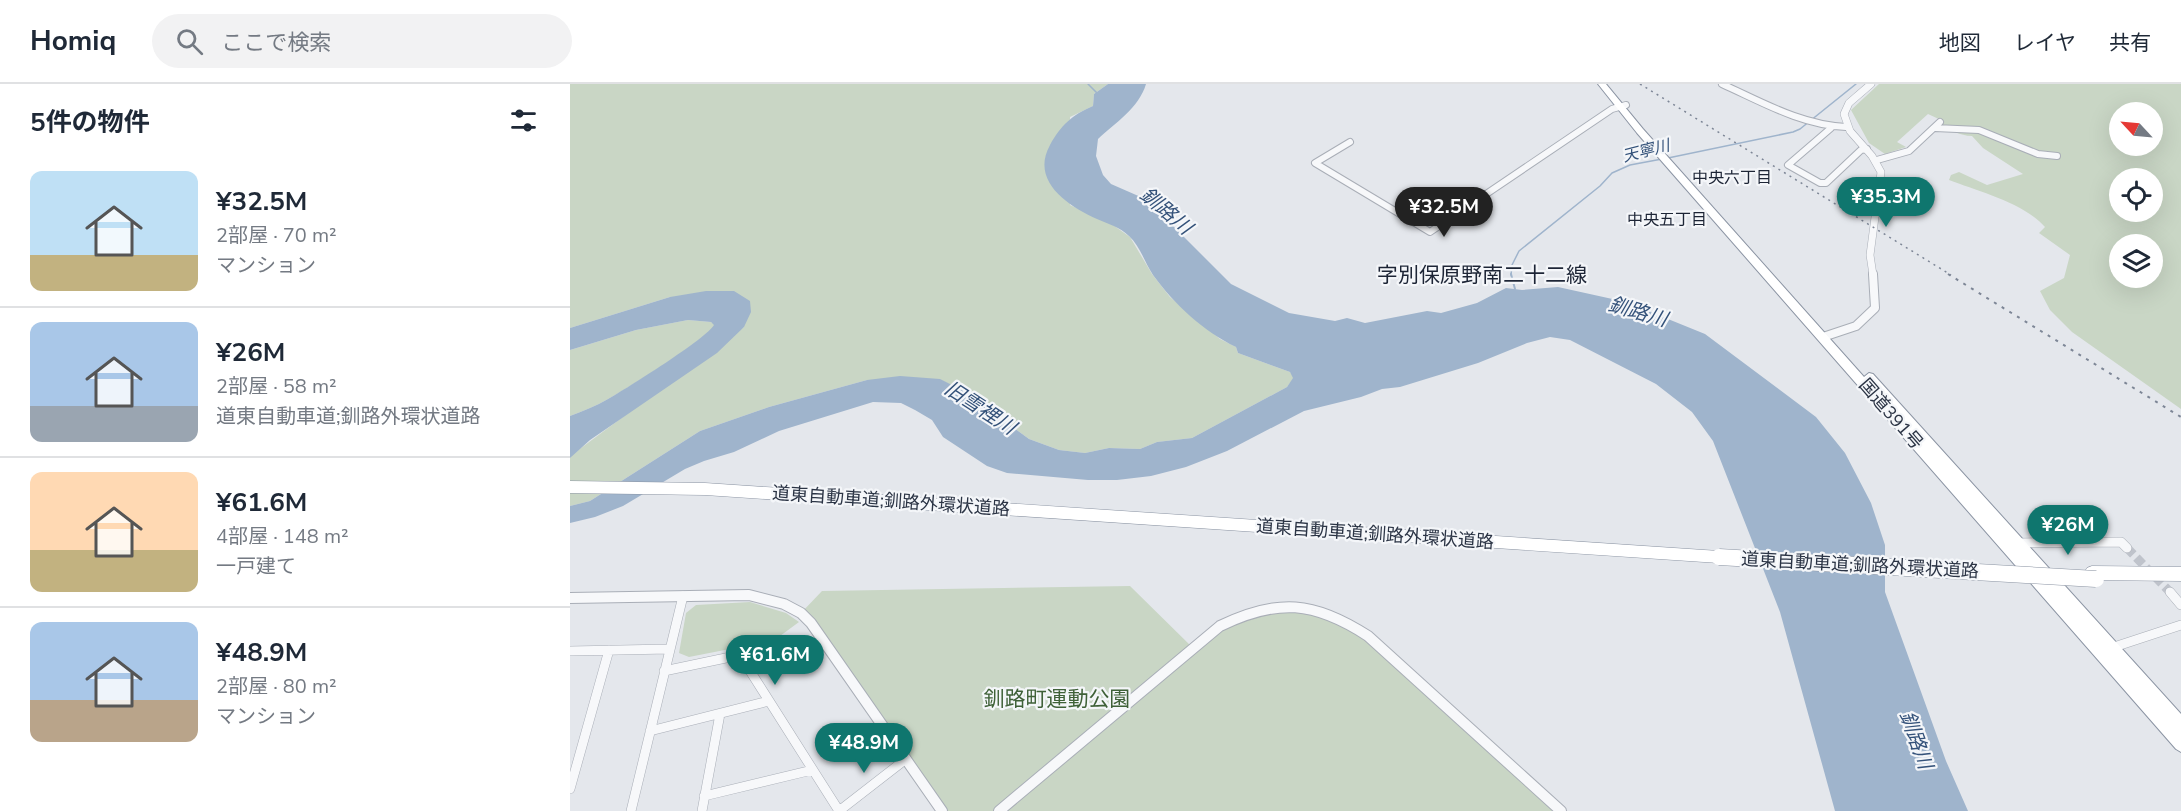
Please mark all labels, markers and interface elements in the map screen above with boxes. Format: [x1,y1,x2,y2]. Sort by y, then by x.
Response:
search box [152,14,572,68]
text: Homiq [30,22,116,60]
icon: search [173,25,206,58]
text: ここで検索 [221,28,331,58]
text: 地図 [1939,29,1981,57]
text: レイヤ [2014,29,2076,57]
text: 共有 [2109,29,2151,57]
north arrow [2109,102,2163,156]
map controls [2109,102,2163,288]
icon: filters [507,104,540,137]
text: 5件の物件 [30,105,150,140]
water label: 天寧川 [1620,134,1674,167]
district label: 中央六丁目 [1692,167,1772,189]
button: locate [2109,168,2163,222]
pin: ¥35.3M [1837,177,1935,228]
water label: 釧路川 [1134,181,1199,242]
text: ¥35.3M [1851,183,1921,210]
text: ¥32.5M [216,184,307,219]
pin: ¥32.5M [1395,187,1493,238]
text: ¥32.5M [1409,193,1479,220]
icon: home [78,195,150,267]
district label: 中央五丁目 [1627,209,1707,231]
text: 2部屋 · 70 m² [216,222,337,249]
button: layers [2109,234,2163,288]
text: マンション [216,252,316,279]
district label: 字別保原野南二十二線 [1377,261,1587,289]
water label: 釧路川 [1605,291,1672,334]
text: ¥26M [216,335,285,370]
icon: home [78,346,150,418]
text: 2部屋 · 58 m² [216,373,337,400]
street label: 国道391号 [1854,374,1928,454]
water label: 旧雪裡川 [939,375,1023,442]
text: 道東自動車道;釧路外環状道路 [216,403,481,430]
street label: 道東自動車道;釧路外環状道路 [771,481,1011,521]
text: ¥61.6M [216,485,307,520]
icon: home [78,496,150,568]
pin: ¥26M [2032,505,2104,556]
text: ¥26M [2041,511,2095,538]
street label: 道東自動車道;釧路外環状道路 [1255,514,1495,554]
text: 4部屋 · 148 m² [216,523,349,550]
street label: 道東自動車道;釧路外環状道路 [1740,547,1980,583]
text: 一戸建て [216,553,296,580]
text: ¥48.9M [216,635,307,670]
pin: ¥61.6M [726,635,824,686]
text: ¥61.6M [740,641,810,668]
icon: home [78,646,150,718]
text: 2部屋 · 80 m² [216,673,337,700]
park label: 釧路町運動公園 [984,685,1131,713]
text: マンション [216,703,316,730]
water label: 釧路川 [1893,707,1940,775]
pin: ¥48.9M [815,723,913,774]
text: ¥48.9M [829,729,899,756]

